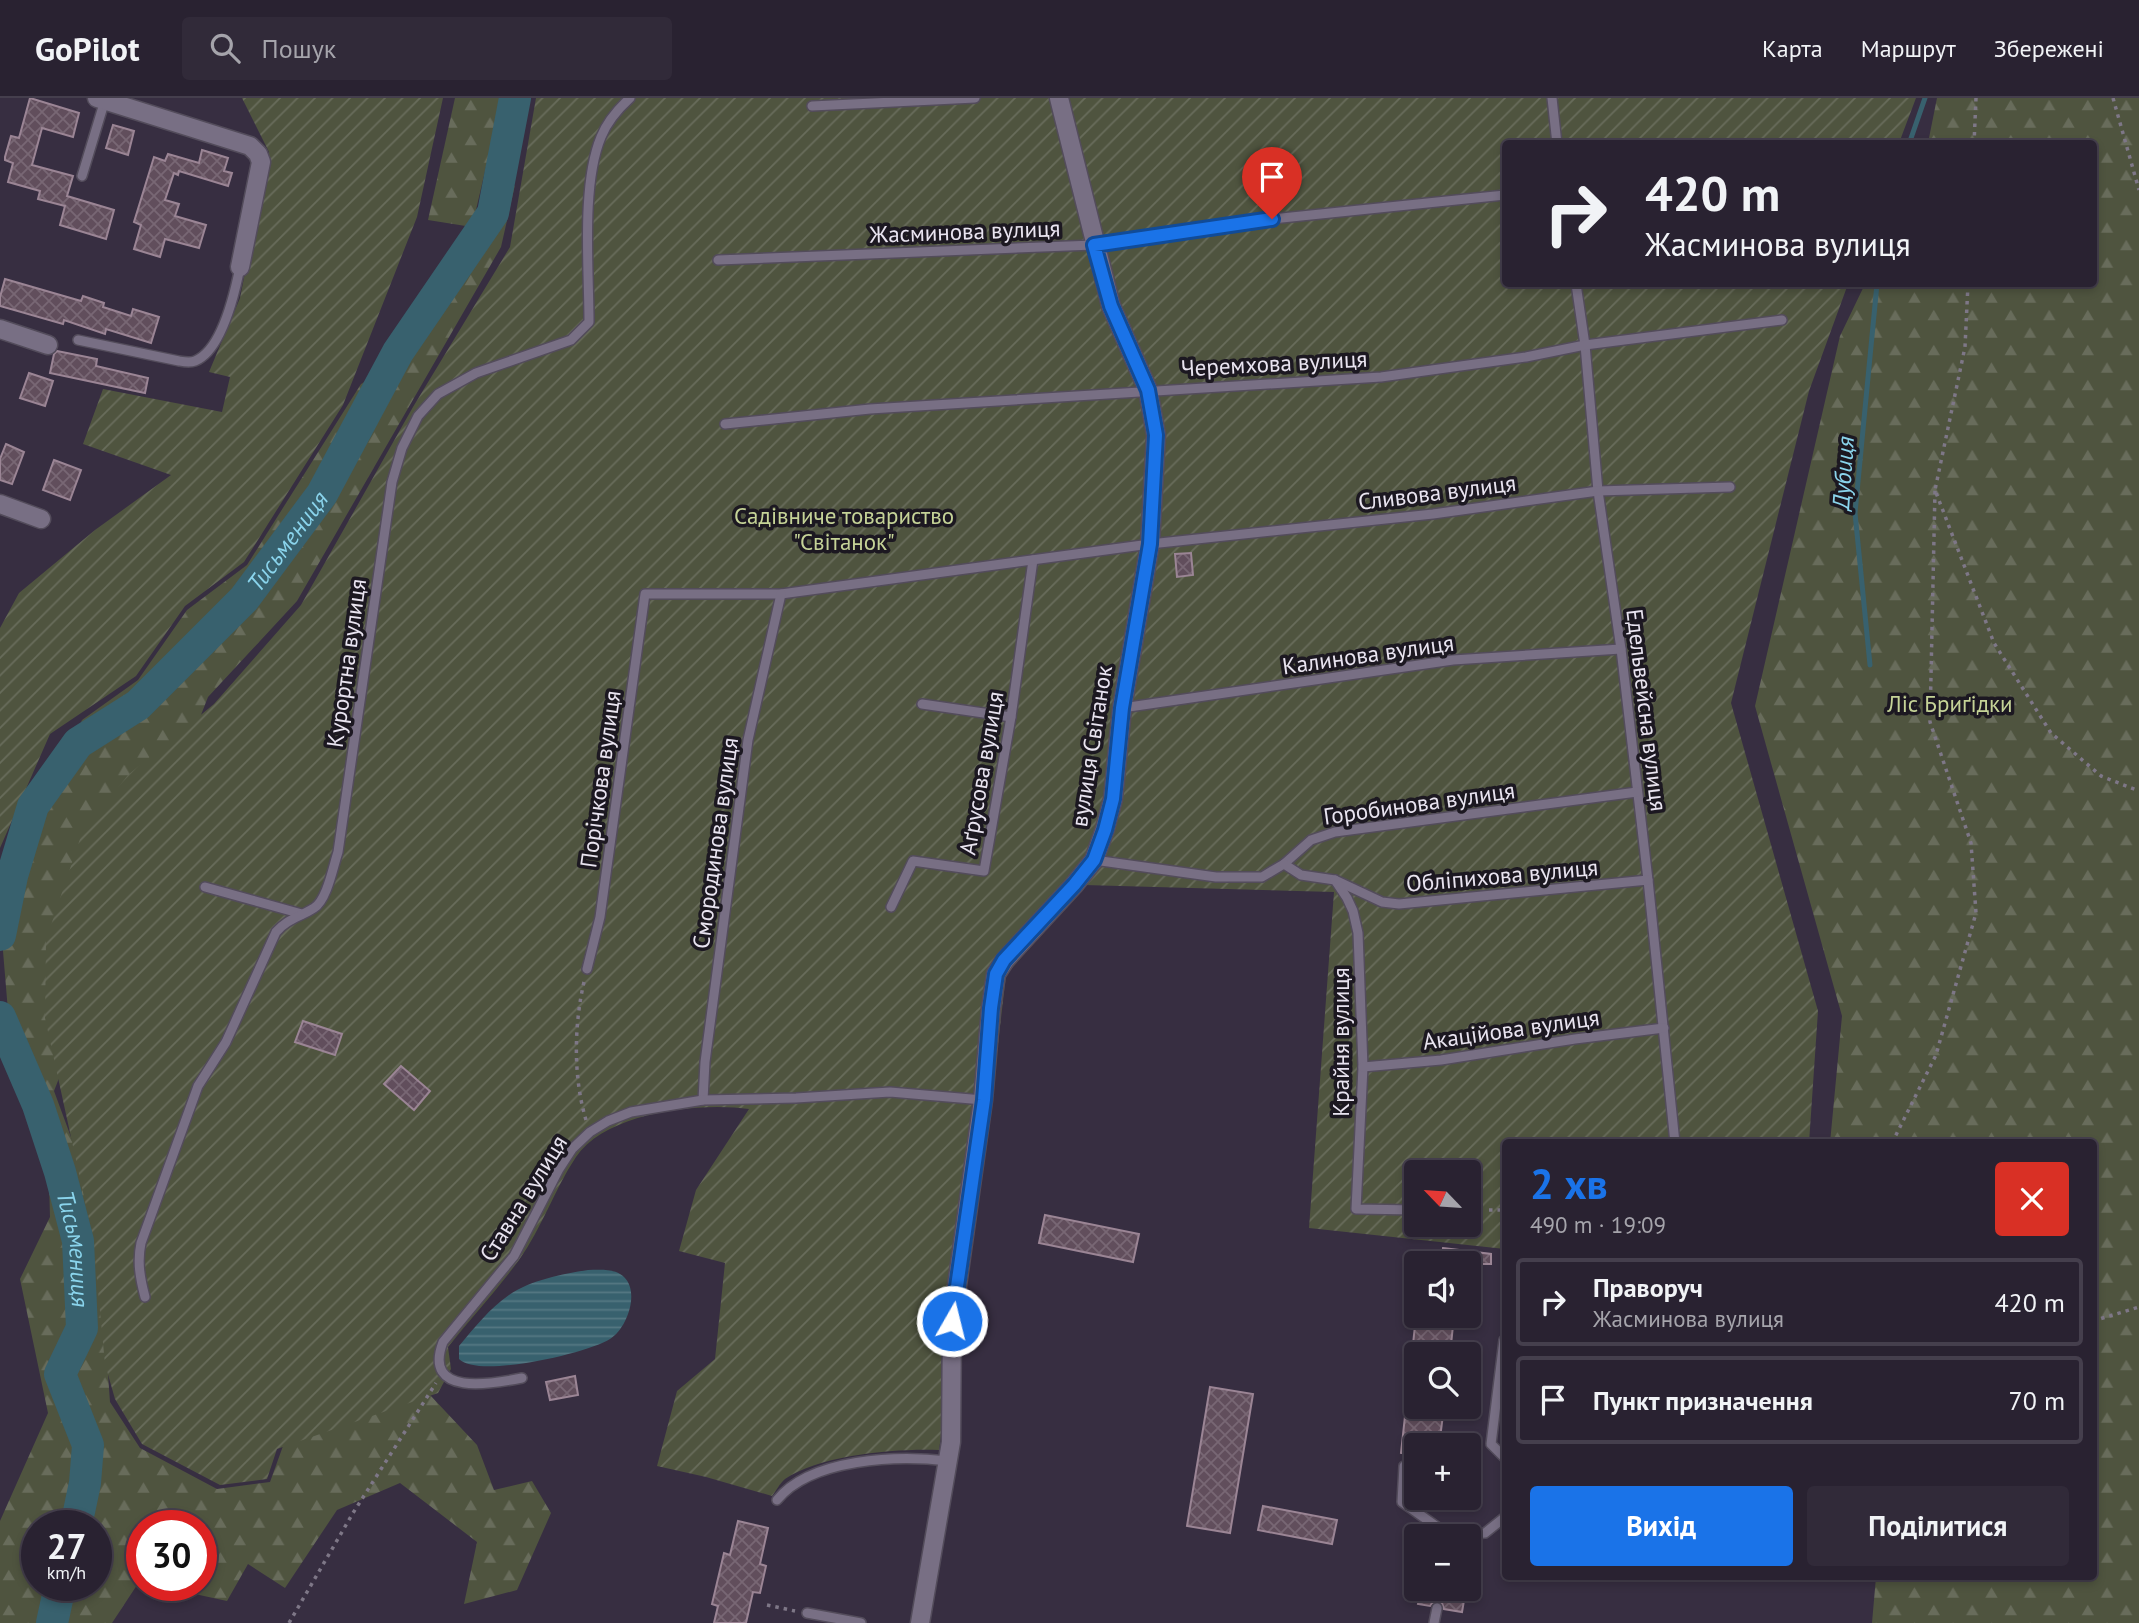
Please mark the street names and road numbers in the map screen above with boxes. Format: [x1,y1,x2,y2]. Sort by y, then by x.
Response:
street label: Жасминова вулиця [868,213,1061,249]
street label: Черемхова вулиця [1180,344,1368,382]
street label: Сливова вулиця [1356,468,1518,516]
street label: Курортна вулиця [320,577,372,749]
street label: Едельвейсна вулиця [1620,607,1674,813]
street label: Калинова вулиця [1280,628,1456,680]
street label: вулиця Світанок [1064,663,1118,829]
street label: Порічкова вулиця [573,688,627,870]
street label: Аґрусова вулиця [952,689,1010,857]
street label: Смородинова вулиця [686,735,744,951]
street label: Горобинова вулиця [1321,775,1517,831]
street label: Обліпихова вулиця [1405,852,1599,898]
street label: Крайня вулиця [1326,967,1355,1117]
street label: Акаційова вулиця [1421,1002,1601,1056]
street label: Ставна вулиця [473,1130,573,1266]

